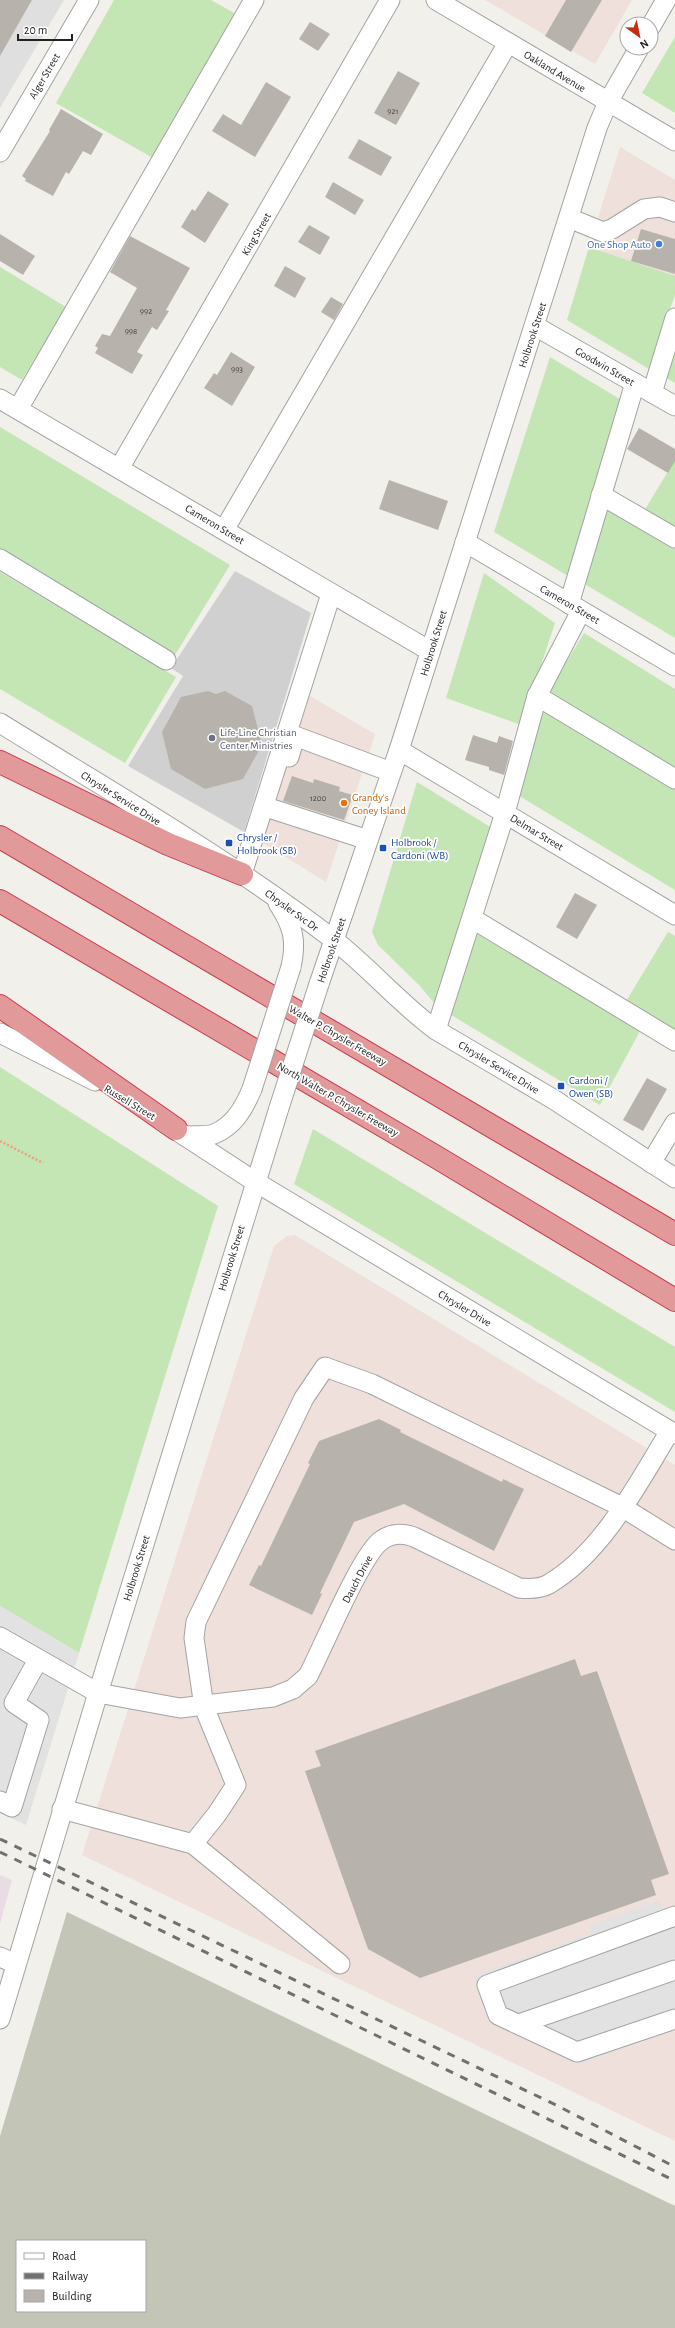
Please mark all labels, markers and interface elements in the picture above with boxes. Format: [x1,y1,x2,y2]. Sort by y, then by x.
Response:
scale bar [18,16,72,42]
north arrow [619,16,659,56]
text: 20 m [24,24,47,36]
text: N [638,37,650,51]
street label: Oakland Avenue [522,49,588,94]
street label: Alger Street [27,51,62,101]
house number: 921 [387,107,399,116]
street label: King Street [240,211,273,258]
place label: One Shop Auto [587,239,651,250]
marker: One Shop Auto [654,239,664,249]
street label: Holbrook Street [517,301,548,369]
house number: 992 [140,307,152,316]
house number: 998 [125,327,137,336]
street label: Goodwin Street [573,345,637,388]
house number: 993 [231,365,243,374]
street label: Cameron Street [183,503,247,547]
street label: Cameron Street [538,583,602,626]
street label: Holbrook Street [418,609,449,677]
place label: Life-Line Christian Center Ministries [220,727,297,751]
marker: Life-Line Christian Center Ministries [207,733,217,743]
street label: Chrysler Service Drive [79,769,163,827]
place label: Grandy's Coney Island [352,792,406,816]
house number: 1200 [310,794,327,803]
marker: Grandy's Coney Island [339,798,349,808]
street label: Delmar Street [508,812,566,853]
place label: Chrysler / Holbrook (SB) [237,832,297,856]
place label: Holbrook / Cardoni (WB) [391,837,449,861]
marker: Chrysler / Holbrook (SB) [224,838,234,848]
marker: Holbrook / Cardoni (WB) [378,843,388,853]
street label: Chrysler Svc Dr [263,887,321,934]
street label: Holbrook Street [315,916,348,984]
street label: Walter P. Chrysler Freeway [287,1003,389,1068]
street label: Chrysler Service Drive [456,1039,541,1096]
street label: North Walter P. Chrysler Freeway [275,1060,400,1139]
place label: Cardoni / Owen (SB) [569,1075,613,1099]
marker: Cardoni / Owen (SB) [556,1081,566,1091]
street label: Russell Street [102,1083,158,1122]
street label: Holbrook Street [216,1224,247,1292]
street label: Chrysler Drive [436,1288,493,1329]
street label: Holbrook Street [121,1534,152,1602]
street label: Dauch Drive [340,1554,375,1605]
legend [16,2240,146,2312]
text: Road [52,2250,76,2262]
text: Railway [52,2270,88,2283]
text: Building [52,2290,92,2302]

